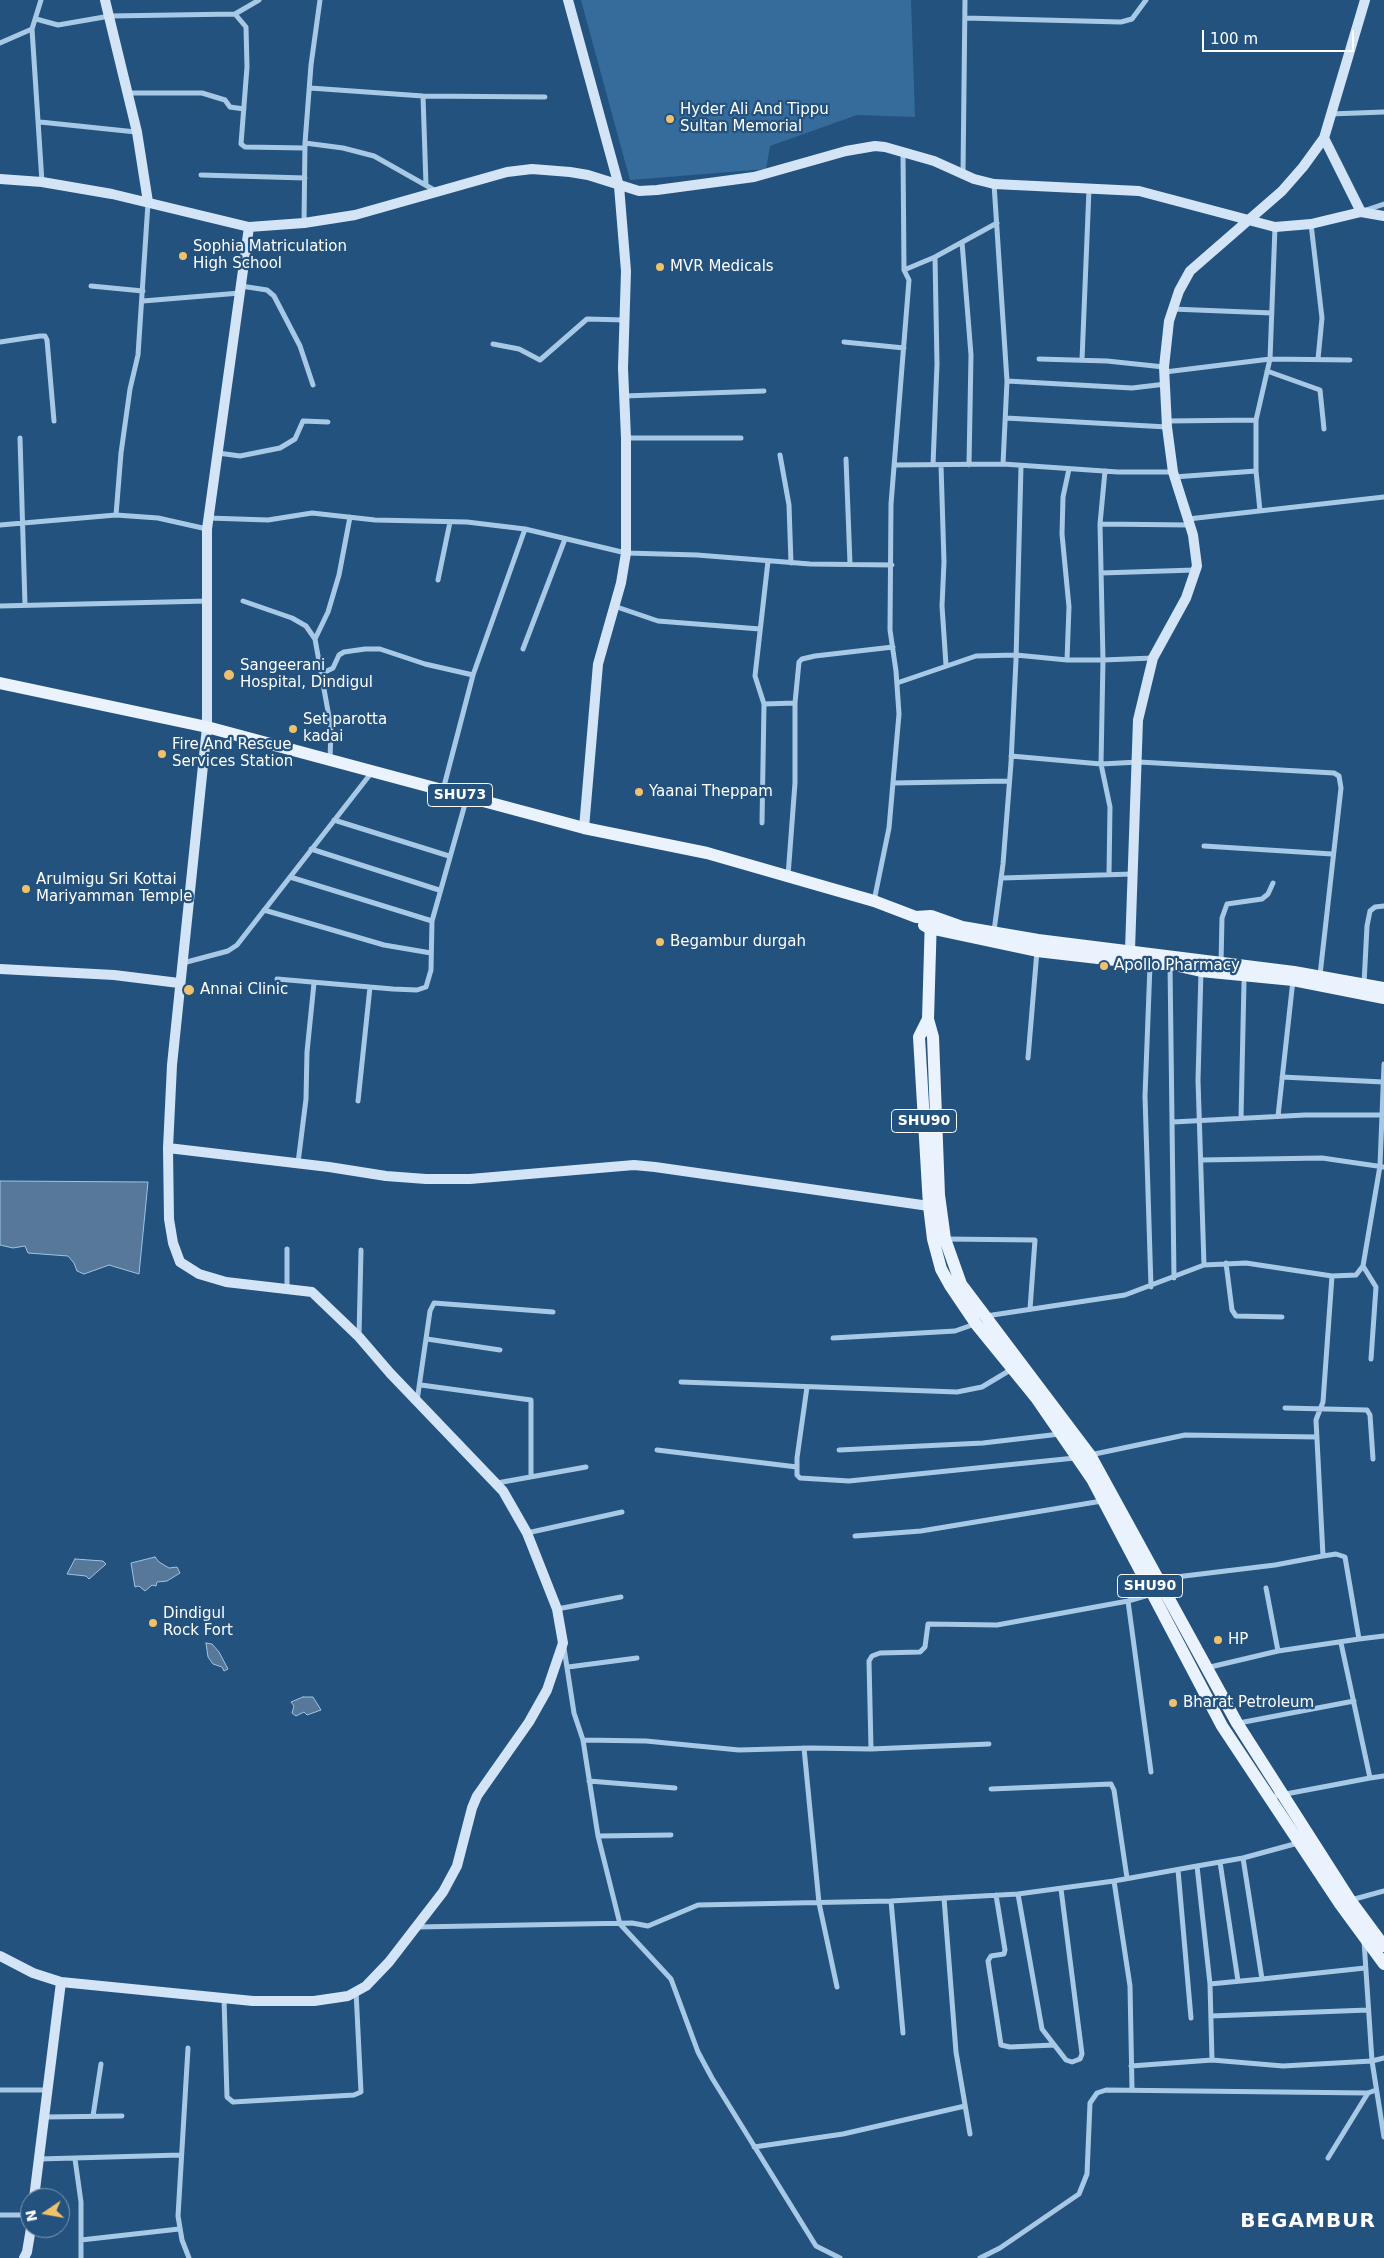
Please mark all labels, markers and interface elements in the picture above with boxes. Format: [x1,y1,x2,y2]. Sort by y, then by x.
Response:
scale bar [1204,20,1356,52]
text: 100 m [1210,30,1258,48]
place label: Hyder Ali And Tippu Sultan Memorial [680,101,829,136]
marker: Hyder Ali And Tippu Sultan Memorial [664,113,676,125]
place label: Sophia Matriculation High School [193,238,347,273]
marker: Sophia Matriculation High School [177,250,189,262]
place label: MVR Medicals [670,258,774,276]
marker: MVR Medicals [654,261,666,273]
place label: Sangeerani Hospital, Dindigul [240,657,373,692]
marker: Sangeerani Hospital, Dindigul [222,668,236,682]
place label: Set parotta kadai [303,711,387,746]
marker: Set parotta kadai [287,723,299,735]
place label: Fire And Rescue Services Station [172,736,293,771]
marker: Fire And Rescue Services Station [156,748,168,760]
place label: Yaanai Theppam [649,783,773,801]
road number: SHU73 [428,784,492,806]
marker: Yaanai Theppam [633,786,645,798]
place label: Arulmigu Sri Kottai Mariyamman Temple [36,871,193,906]
marker: Arulmigu Sri Kottai Mariyamman Temple [20,883,32,895]
place label: Begambur durgah [670,933,806,951]
marker: Begambur durgah [654,936,666,948]
place label: Apollo Pharmacy [1114,957,1240,975]
marker: Apollo Pharmacy [1098,960,1110,972]
place label: Annai Clinic [200,981,288,999]
marker: Annai Clinic [182,983,196,997]
road number: SHU90 [892,1110,956,1132]
road number: SHU90 [1118,1574,1182,1598]
place label: Dindigul Rock Fort [163,1605,233,1640]
marker: Dindigul Rock Fort [147,1617,159,1629]
place label: HP [1228,1631,1248,1649]
marker: HP [1212,1634,1224,1646]
place label: Bharat Petroleum [1183,1694,1314,1712]
marker: Bharat Petroleum [1167,1697,1179,1709]
north arrow [20,2188,70,2238]
text: N [22,2209,40,2223]
district label: BEGAMBUR [1239,2210,1377,2234]

